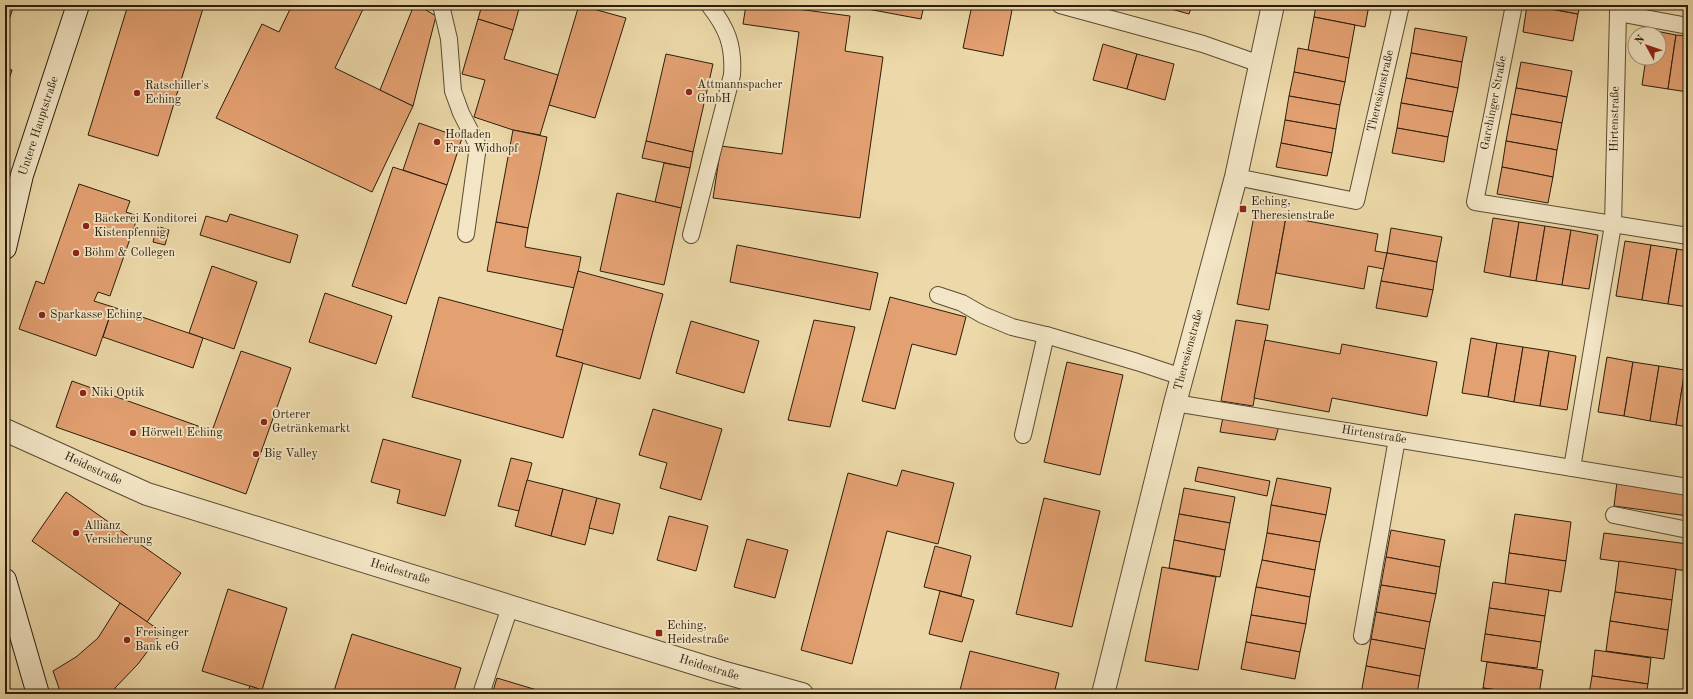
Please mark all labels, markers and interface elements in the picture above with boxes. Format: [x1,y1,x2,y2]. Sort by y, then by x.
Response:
north arrow [1627,26,1667,66]
text: N [1634,33,1648,47]
street label: Theresienstraße [1366,48,1396,133]
street label: Garchinger Straße [1479,54,1509,151]
street label: Untere Hauptstraße [17,74,61,177]
place label: Attmannspacher GmbH [697,79,783,105]
place label: Ratschiller's Eching [145,80,209,106]
street label: Hirtenstraße [1608,85,1622,152]
marker: Attmannspacher GmbH [684,87,694,97]
marker: Ratschiller's Eching [132,88,142,98]
place label: Hofladen Frau Widhopf [445,129,519,155]
marker: Hofladen Frau Widhopf [432,137,442,147]
place label: Eching, Theresienstraße [1251,196,1335,222]
marker: Eching, Theresienstraße [1238,204,1248,214]
place label: Bäckerei Konditorei Kistenpfennig [94,213,197,239]
marker: Bäckerei Konditorei Kistenpfennig [81,221,91,231]
place label: Böhm & Collegen [84,247,175,259]
marker: Böhm & Collegen [71,248,81,258]
street label: Theresienstraße [1172,308,1206,392]
place label: Sparkasse Eching [50,309,143,321]
marker: Sparkasse Eching [37,310,47,320]
place label: Niki Optik [91,387,145,399]
marker: Niki Optik [78,388,88,398]
place label: Orterer Getränkemarkt [272,409,350,435]
marker: Orterer Getränkemarkt [259,417,269,427]
street label: Hirtenstraße [1341,424,1408,446]
place label: Hörwelt Eching [141,427,223,439]
marker: Hörwelt Eching [128,428,138,438]
place label: Big Valley [264,448,319,460]
marker: Big Valley [251,449,261,459]
street label: Heidestraße [62,450,124,488]
place label: Allianz Versicherung [84,520,153,546]
marker: Allianz Versicherung [71,528,81,538]
street label: Heidestraße [369,557,432,587]
place label: Eching, Heidestraße [667,620,730,646]
place label: Freisinger Bank eG [135,627,189,653]
marker: Eching, Heidestraße [654,628,664,638]
marker: Freisinger Bank eG [122,635,132,645]
street label: Heidestraße [678,653,741,683]

